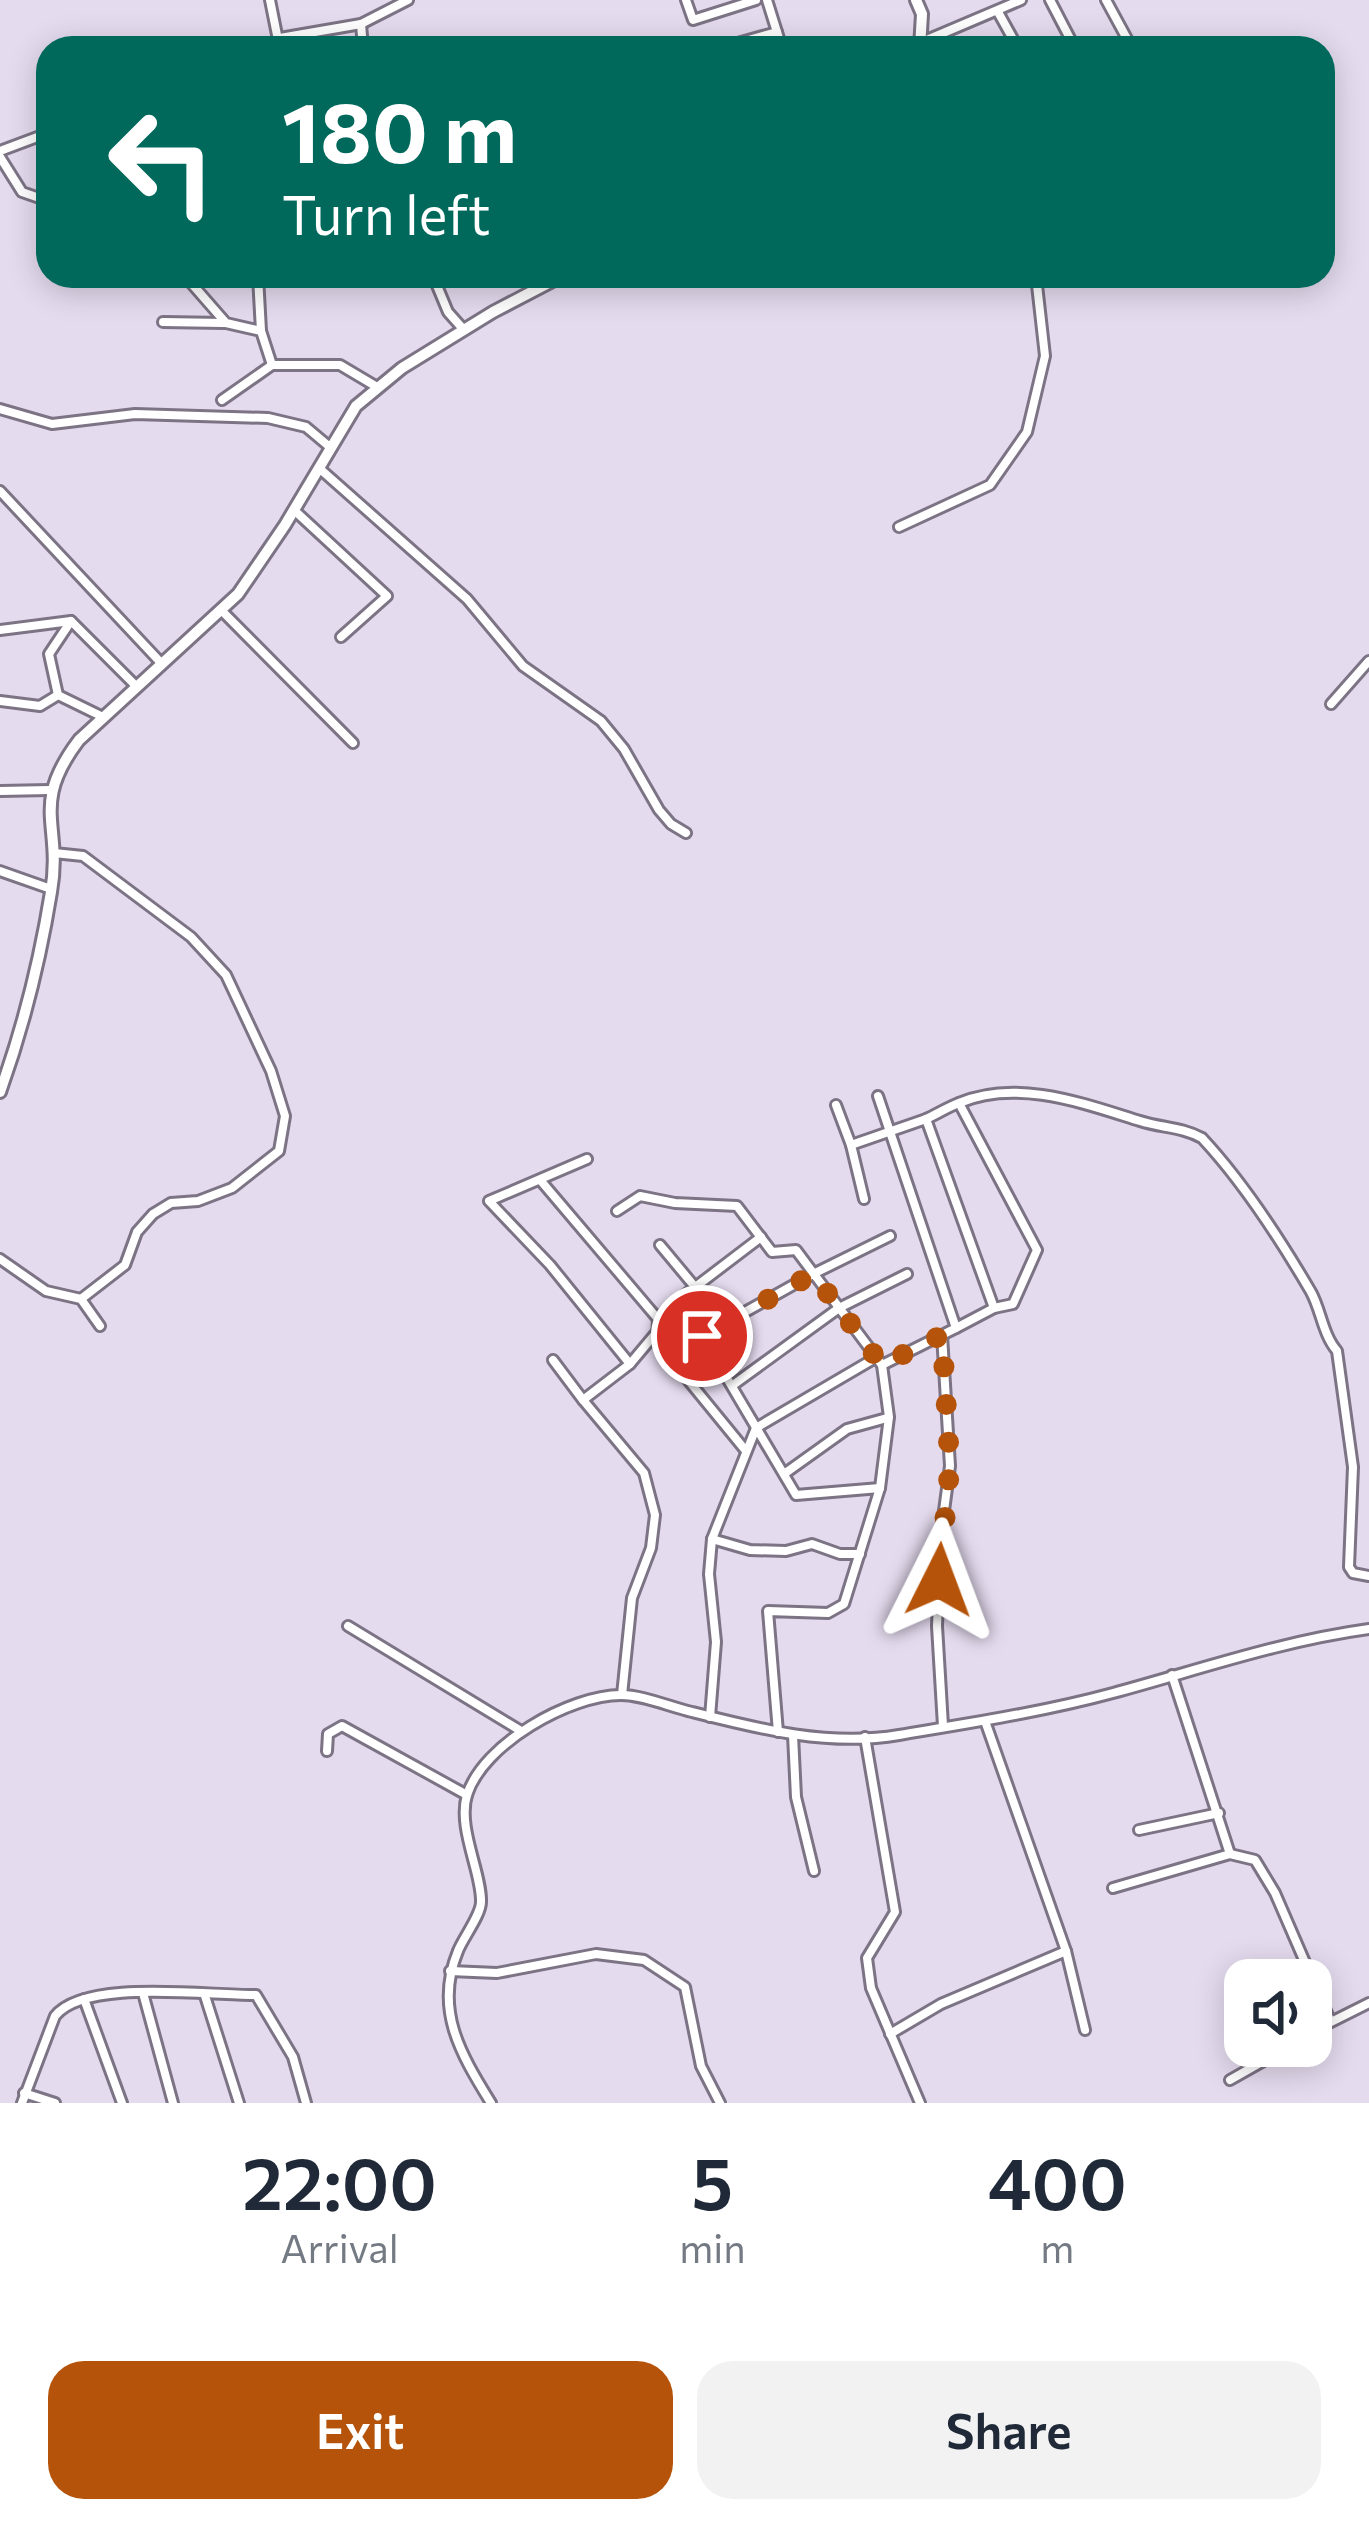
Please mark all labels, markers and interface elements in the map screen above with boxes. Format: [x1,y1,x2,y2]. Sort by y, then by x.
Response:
text: 180 m [282,78,517,180]
icon: left [84,84,240,240]
text: Turn left [282,180,490,246]
pin [651,1285,753,1387]
icon: arrive [669,1303,735,1369]
position arrow [876,1517,1002,1643]
map controls [1224,1959,1332,2067]
button: sound [1224,1959,1332,2067]
text: 22:00 [242,2137,437,2225]
text: 5 [691,2137,733,2225]
text: 400 [988,2137,1127,2225]
text: Arrival [281,2223,399,2271]
text: min [679,2223,746,2271]
text: m [1040,2223,1074,2271]
button: Exit [48,2361,673,2499]
button: Share [697,2361,1321,2499]

